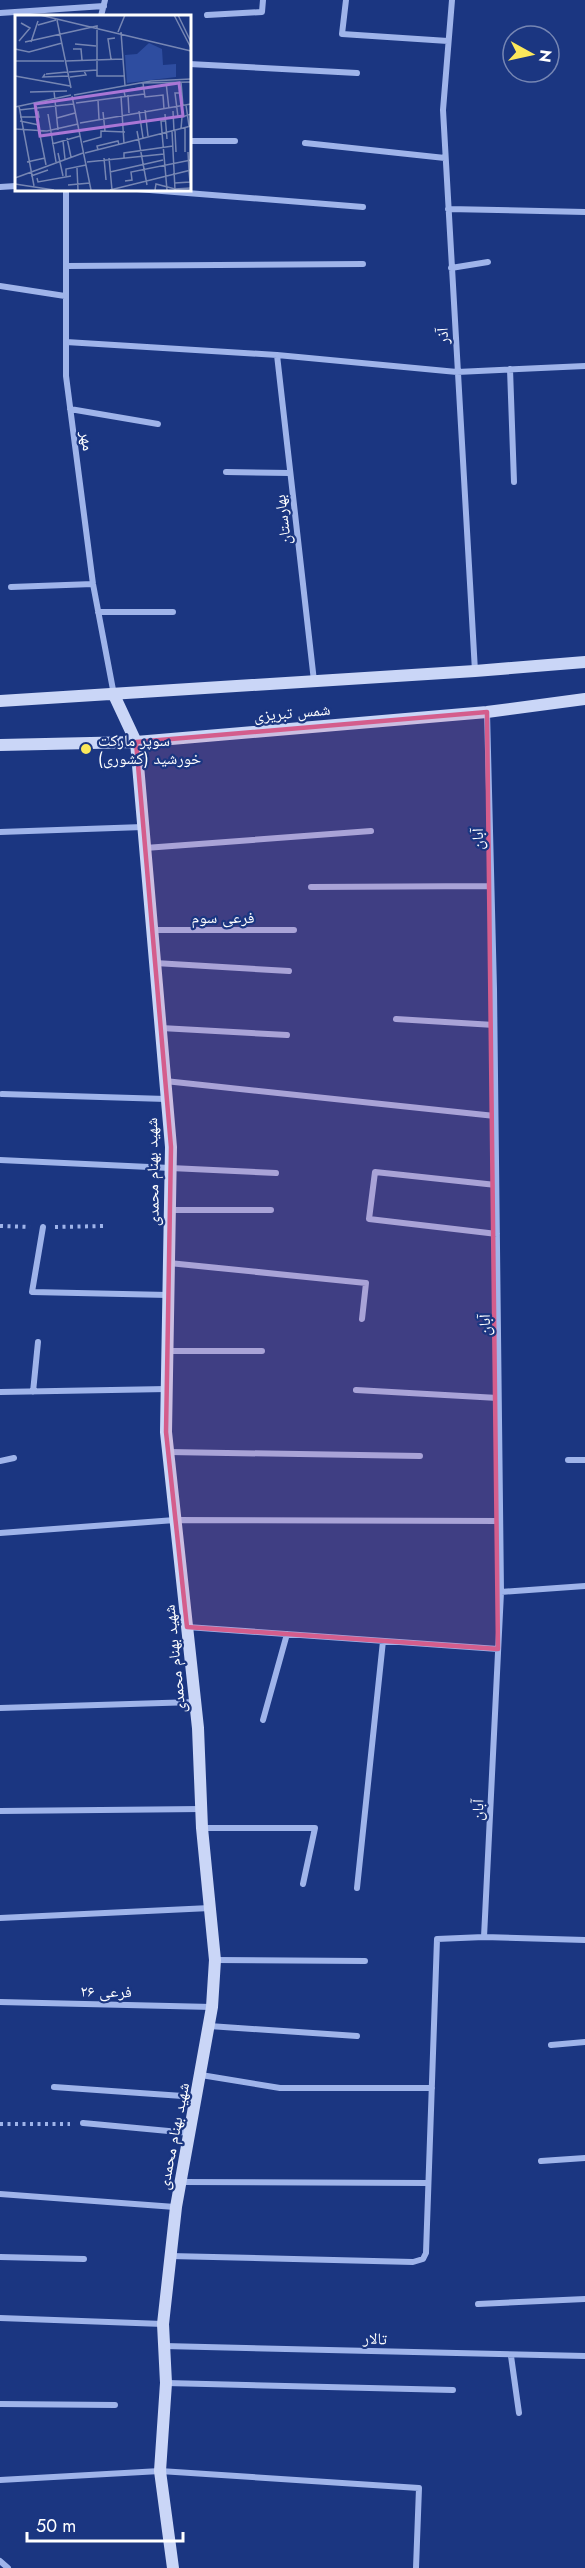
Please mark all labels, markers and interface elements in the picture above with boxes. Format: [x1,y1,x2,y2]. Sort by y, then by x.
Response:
inset map [15,15,190,190]
north arrow [501,24,561,84]
text: N [533,48,558,64]
street label: آذر [431,326,454,346]
street label: مهر [75,429,100,452]
street label: بهارستان [268,494,297,546]
street label: شمس تبریزی [253,698,331,727]
place label: سوپر مارکت خورشید (کشوری) [98,729,201,770]
marker: سوپر مارکت خورشید (کشوری) [79,742,93,756]
street label: آبان [466,827,489,850]
street label: فرعی سوم [192,906,254,929]
street label: شهید بهنام محمدی [140,1117,165,1227]
street label: آبان [473,1313,496,1336]
street label: شهید بهنام محمدی [157,1604,192,1714]
street label: آبان [465,1798,490,1821]
street label: فرعی ۲۶ [80,1980,132,2003]
street label: شهید بهنام محمدی [152,2081,195,2192]
street label: تالار [362,2327,388,2350]
scale bar [27,2505,183,2543]
text: 50 m [36,2513,76,2539]

